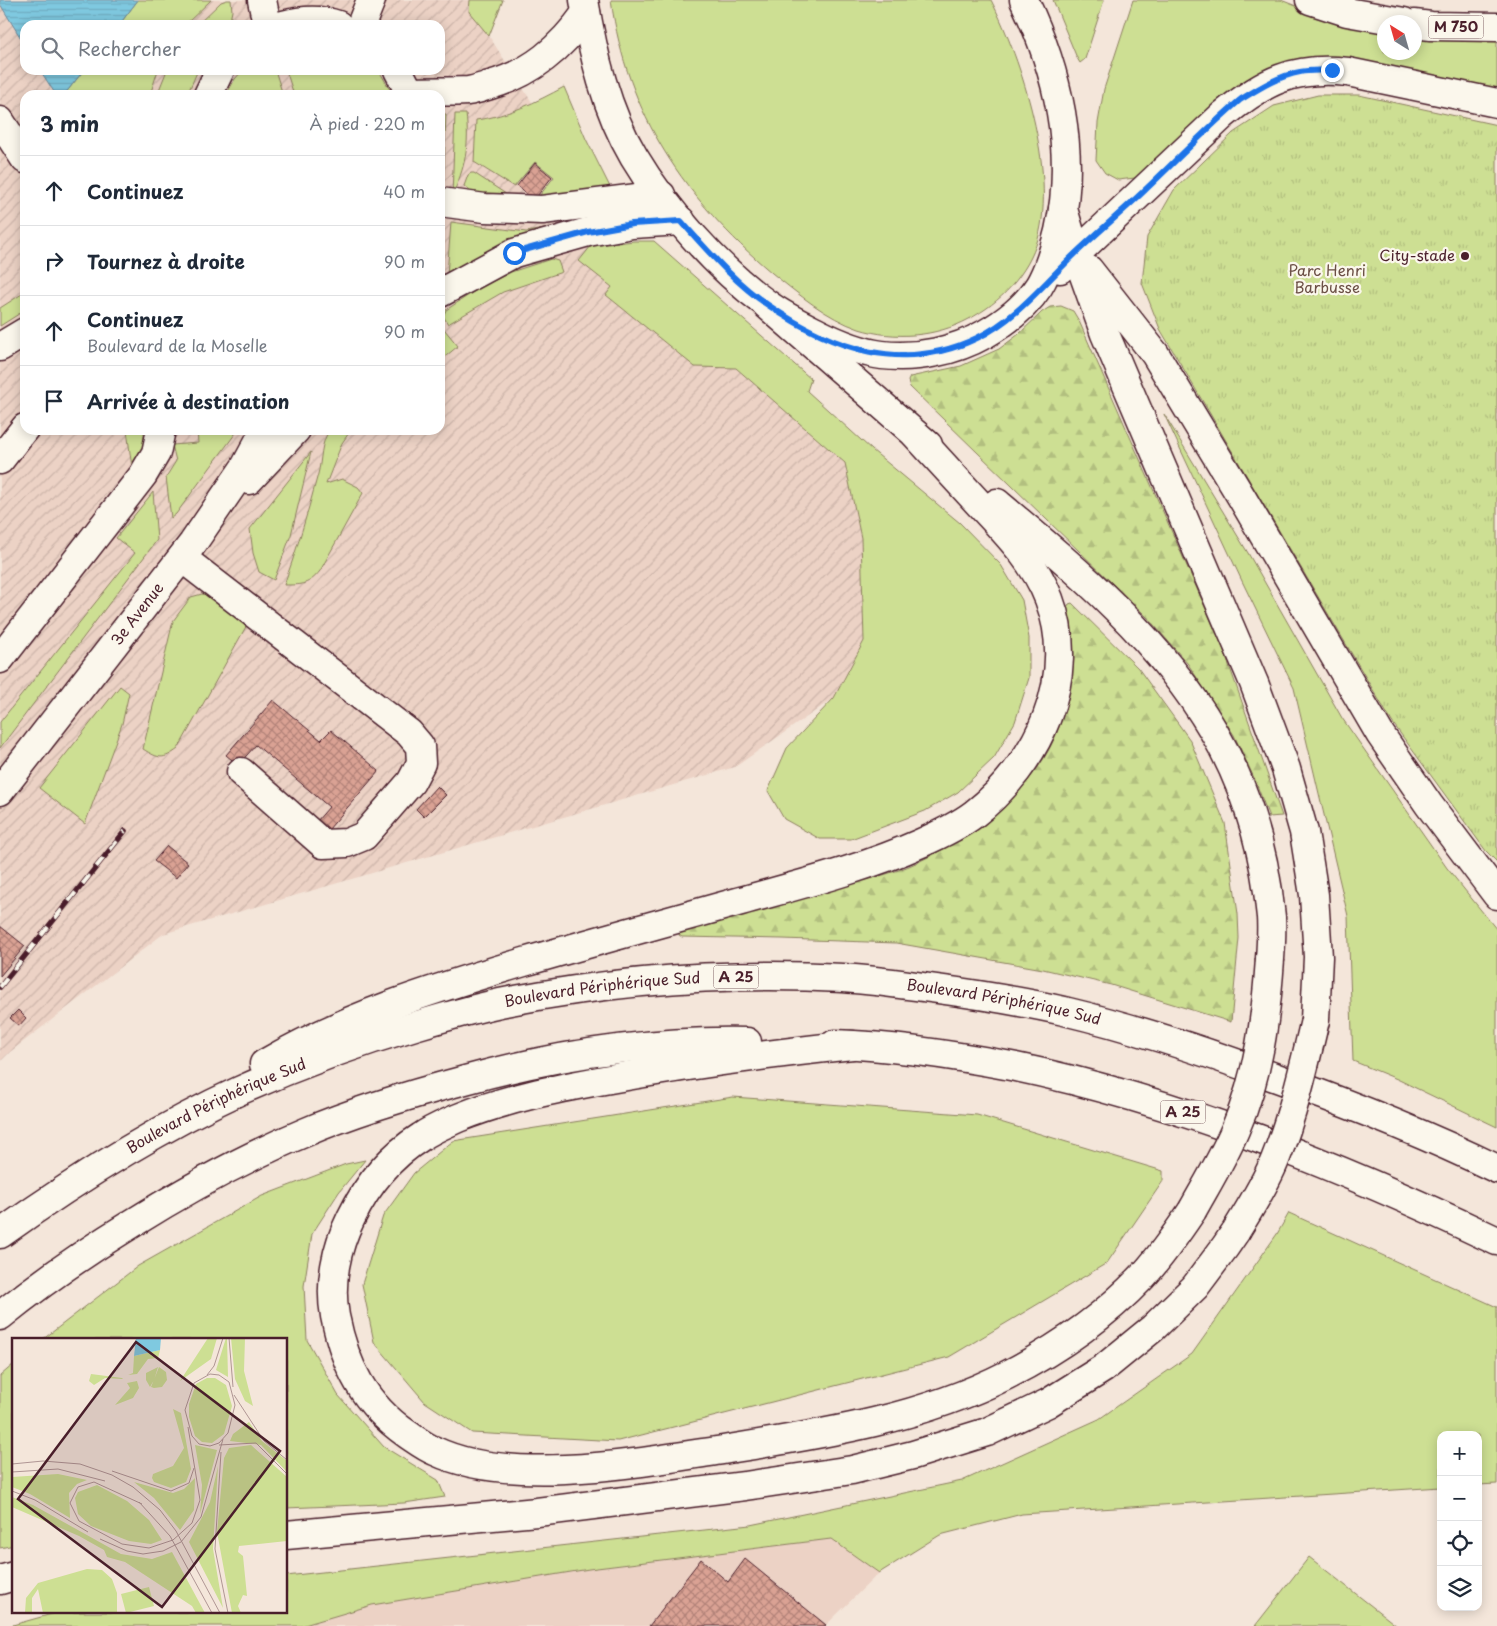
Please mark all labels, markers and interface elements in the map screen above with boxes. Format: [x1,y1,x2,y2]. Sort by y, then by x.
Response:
north arrow [1377,15,1422,60]
road number: M 750 [1428,16,1484,38]
search box [20,20,445,75]
icon: search [38,34,66,62]
text: Rechercher [78,34,181,62]
route end [1321,59,1344,82]
text: 3 min [40,107,99,139]
text: À pied · 220 m [309,111,425,135]
icon: ahead [40,177,68,205]
text: Continuez [87,177,184,205]
text: 40 m [383,179,425,203]
route start [503,242,526,265]
place label: City-stade [1379,243,1455,266]
icon: right [40,247,68,275]
text: Tournez à droite [87,247,245,275]
text: 90 m [384,249,425,273]
marker: City-stade [1459,250,1471,262]
park label: Parc Henri Barbusse [1288,258,1366,298]
text: Continuez [87,305,184,333]
icon: ahead [40,317,68,345]
text: 90 m [384,319,425,343]
text: Boulevard de la Moselle [87,333,268,357]
icon: arrive [40,387,68,415]
text: Arrivée à destination [87,387,290,415]
street label: 3e Avenue [104,577,168,650]
street label: Boulevard Périphérique Sud [502,965,701,1012]
road number: A 25 [714,966,758,989]
street label: Boulevard Périphérique Sud [905,972,1104,1030]
street label: Boulevard Périphérique Sud [121,1051,309,1158]
road number: A 25 [1160,1100,1206,1124]
inset map [12,1338,288,1614]
map controls [1437,1431,1482,1611]
button: + [1437,1431,1482,1476]
button: − [1437,1476,1482,1521]
button: locate [1437,1521,1482,1566]
button: layers [1437,1566,1482,1611]

